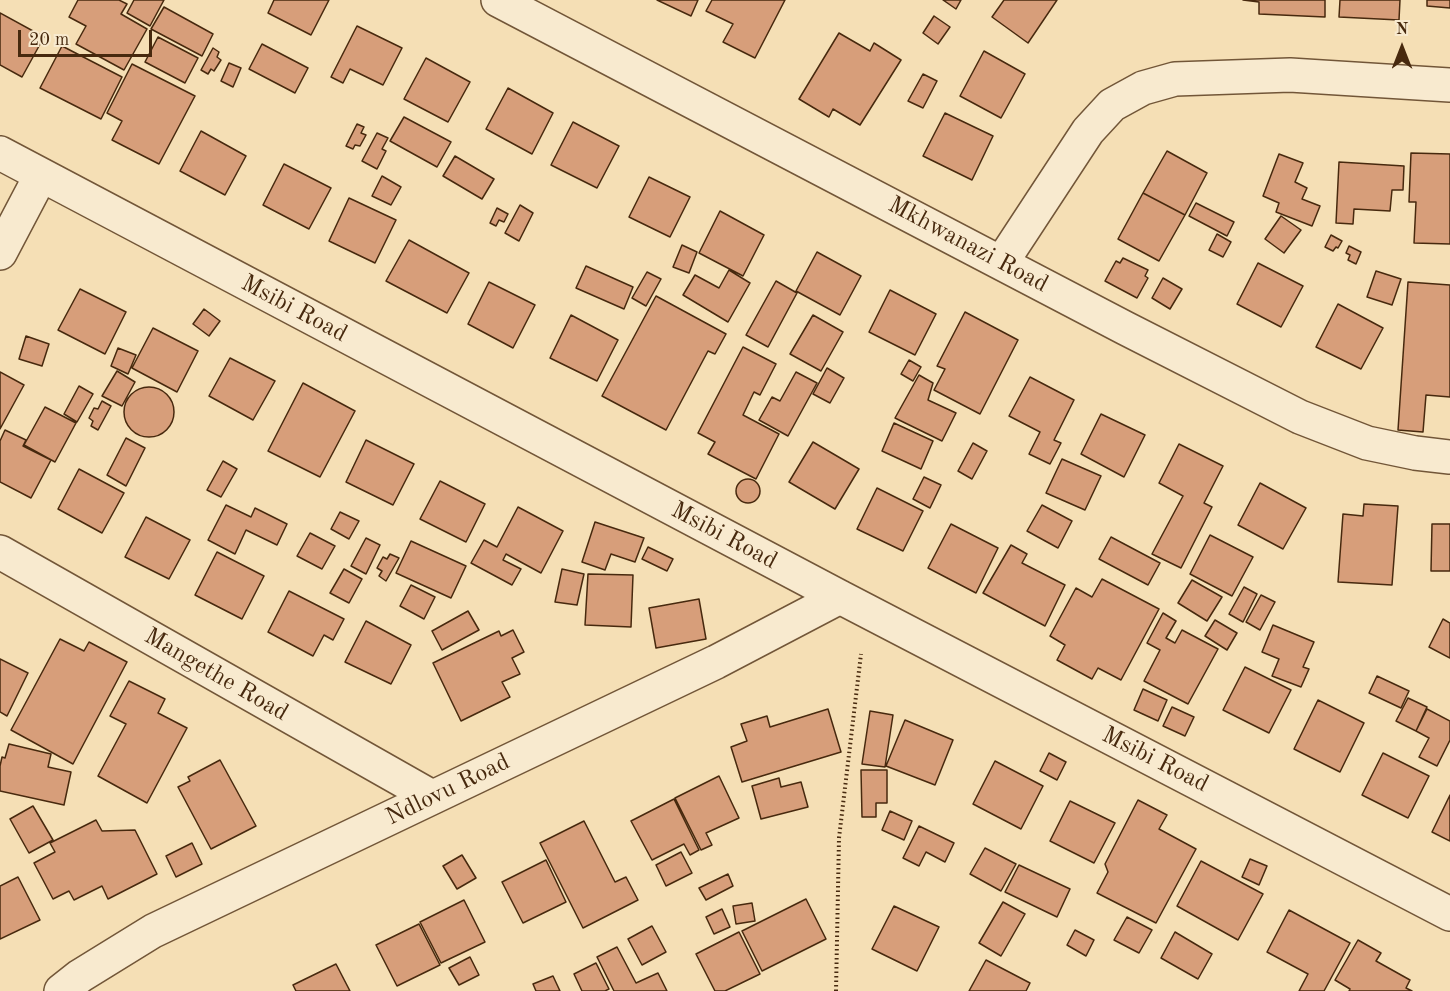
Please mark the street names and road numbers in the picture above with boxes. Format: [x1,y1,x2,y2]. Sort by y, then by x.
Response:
street label: Mkhwanazi Road [883,191,1053,299]
street label: Msibi Road [236,269,352,349]
street label: Msibi Road [666,496,782,576]
street label: Mangethe Road [139,622,293,728]
street label: Msibi Road [1097,721,1213,799]
street label: Ndlovu Road [381,748,515,832]

